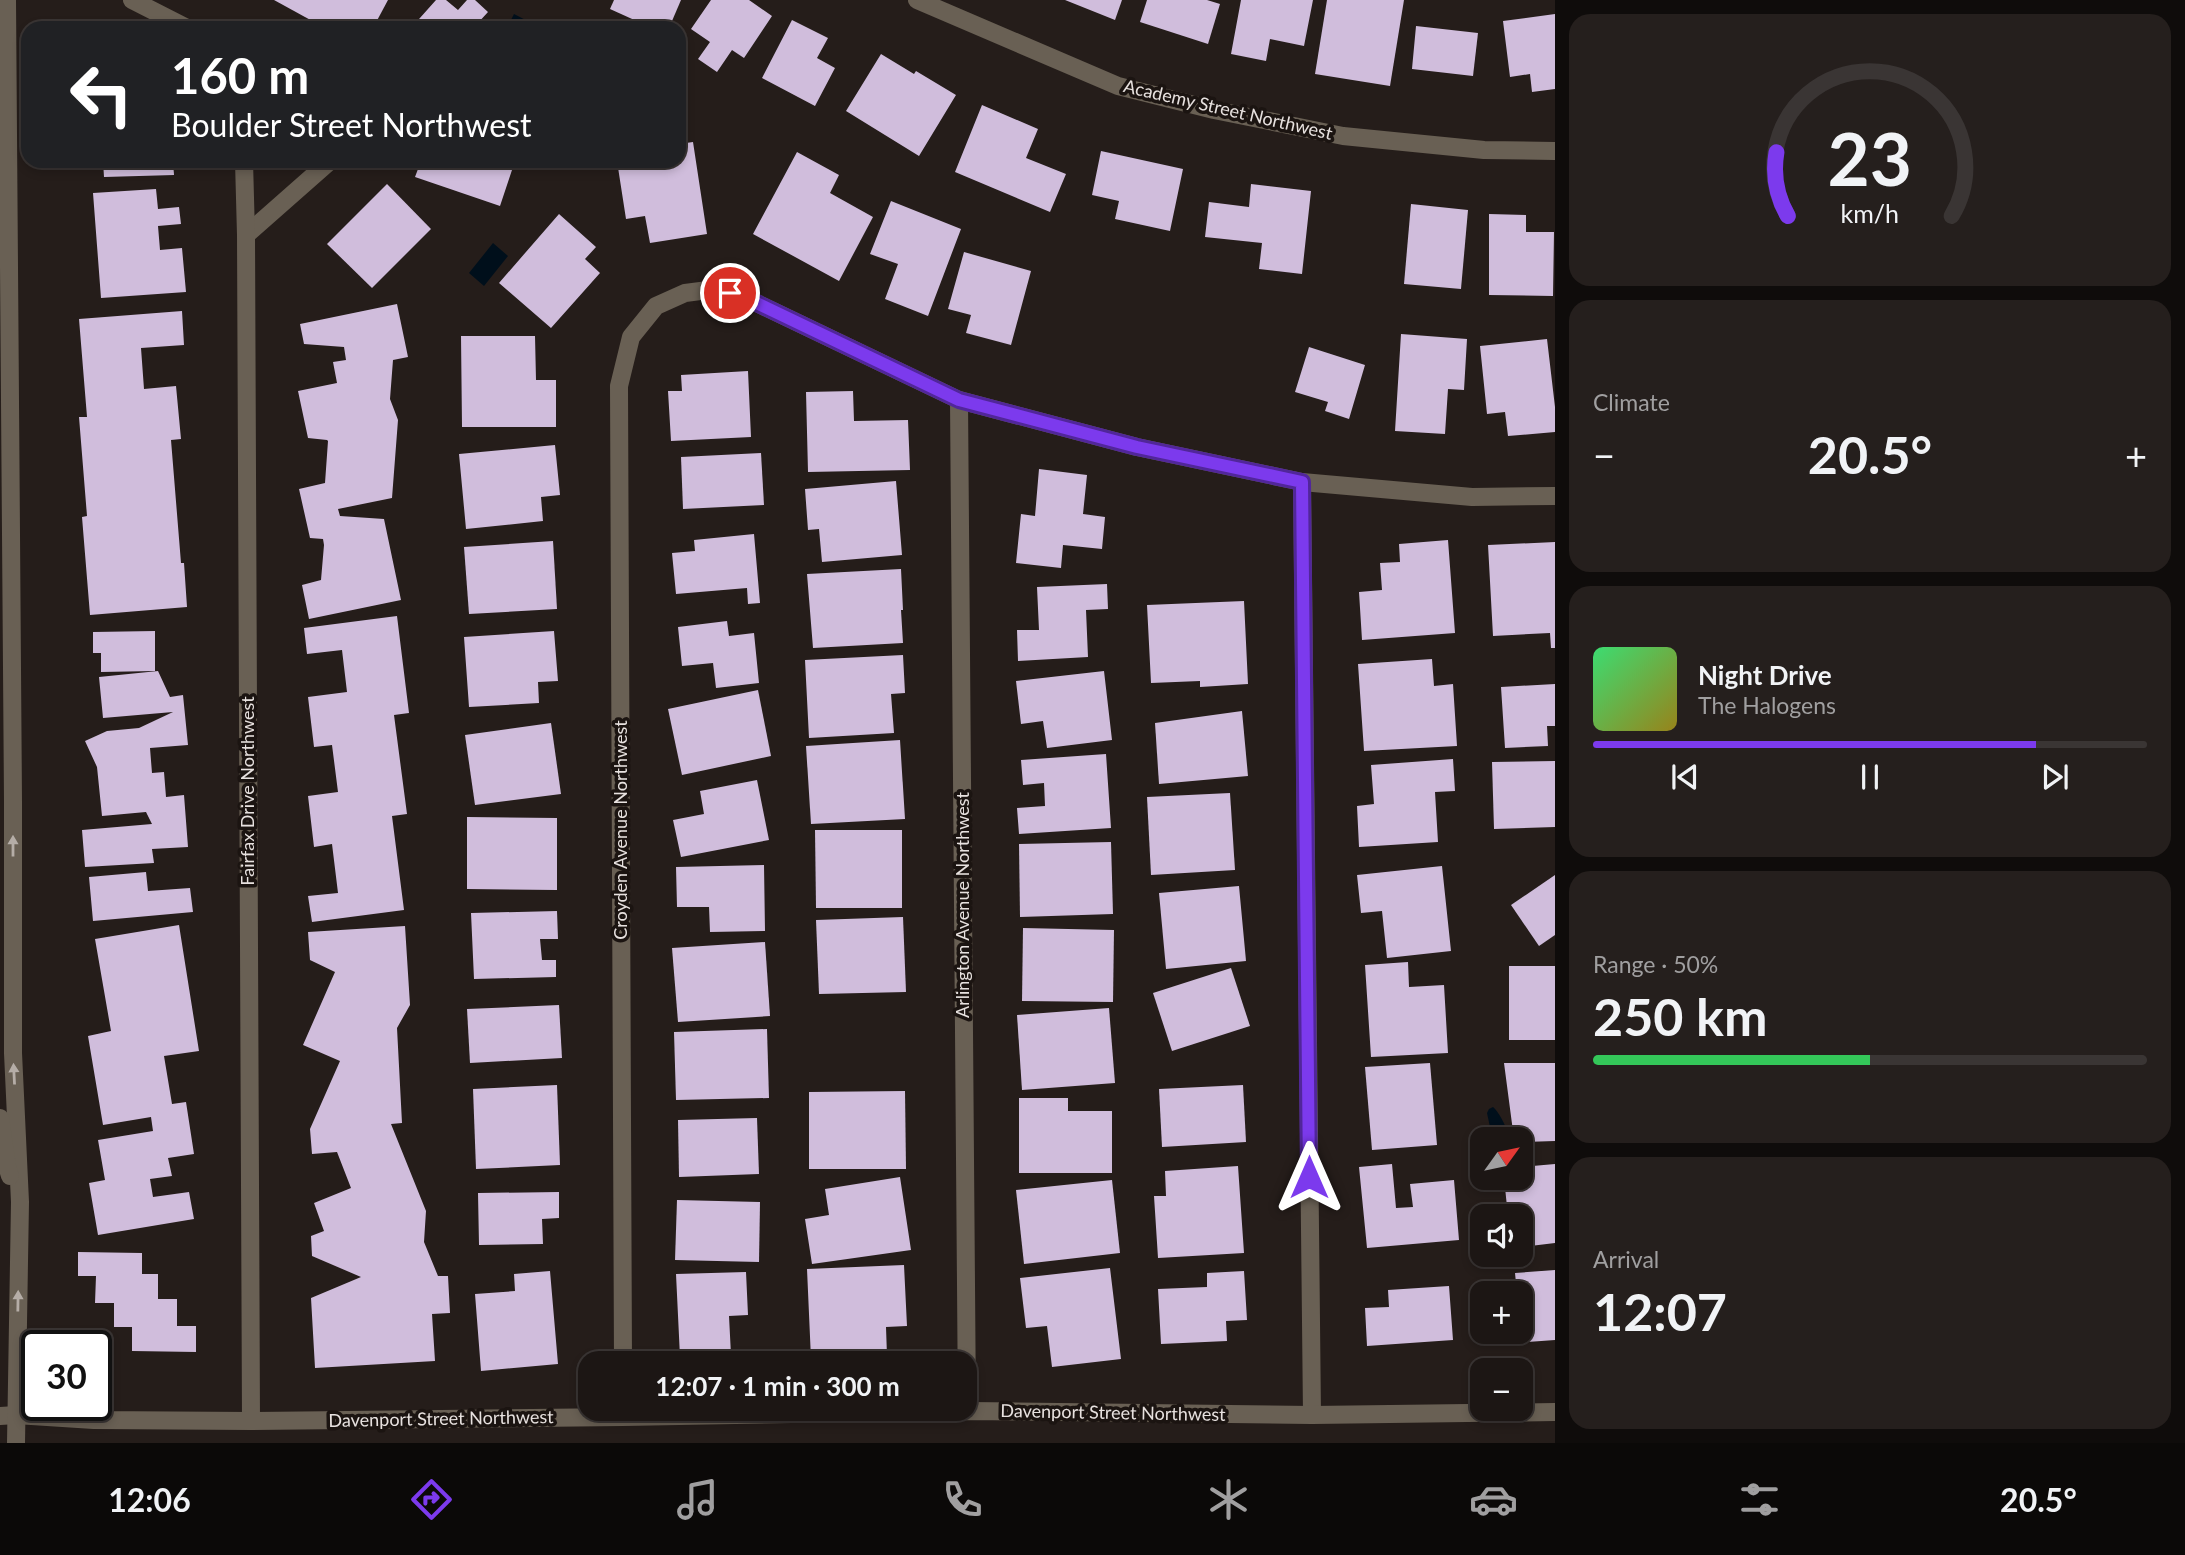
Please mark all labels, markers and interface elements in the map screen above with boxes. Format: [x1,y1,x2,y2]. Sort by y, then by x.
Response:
text: 160 m [171,46,309,104]
icon: left [56,49,147,140]
street label: Academy Street Northwest [1122,74,1335,144]
text: Boulder Street Northwest [171,105,532,144]
text: 23 [1828,114,1912,202]
text: km/h [1841,198,1899,228]
pin [700,263,760,323]
icon: arrive [711,274,749,312]
text: Climate [1593,388,1670,416]
text: 20.5° [1808,423,1932,485]
text: − [1593,432,1615,478]
text: + [2125,432,2147,478]
text: Night Drive [1698,659,1832,691]
text: The Halogens [1698,691,1836,719]
street label: Fairfax Drive Northwest [236,696,258,886]
street label: Croyden Avenue Northwest [609,720,631,940]
icon: previous [1666,758,1704,796]
icon: pause [1851,758,1889,796]
icon: next [2036,758,2074,796]
street label: Arlington Avenue Northwest [951,791,973,1018]
one-way arrow [7,835,19,857]
text: Range · 50% [1593,950,1718,978]
text: 250 km [1593,985,1767,1047]
one-way arrow [8,1063,19,1085]
north arrow [1470,1127,1533,1190]
map controls [1470,1127,1533,1421]
position arrow [1272,1140,1346,1214]
button: sound [1470,1204,1533,1267]
text: Arrival [1593,1245,1659,1273]
text: 12:07 [1593,1280,1727,1342]
button: + [1470,1281,1533,1344]
one-way arrow [12,1290,23,1312]
speed limit sign: 30 [21,1330,112,1421]
button: − [1470,1358,1533,1421]
text: 12:07 · 1 min · 300 m [655,1370,900,1402]
street label: Davenport Street Northwest [1000,1399,1226,1425]
street label: Davenport Street Northwest [328,1405,554,1431]
icon: directions [407,1475,456,1524]
icon: music [673,1475,722,1524]
icon: phone [938,1475,987,1524]
icon: climate [1204,1475,1253,1524]
icon: car [1469,1475,1518,1524]
icon: filters [1735,1475,1784,1524]
text: 12:06 [108,1480,191,1519]
text: 20.5° [2000,1480,2077,1519]

